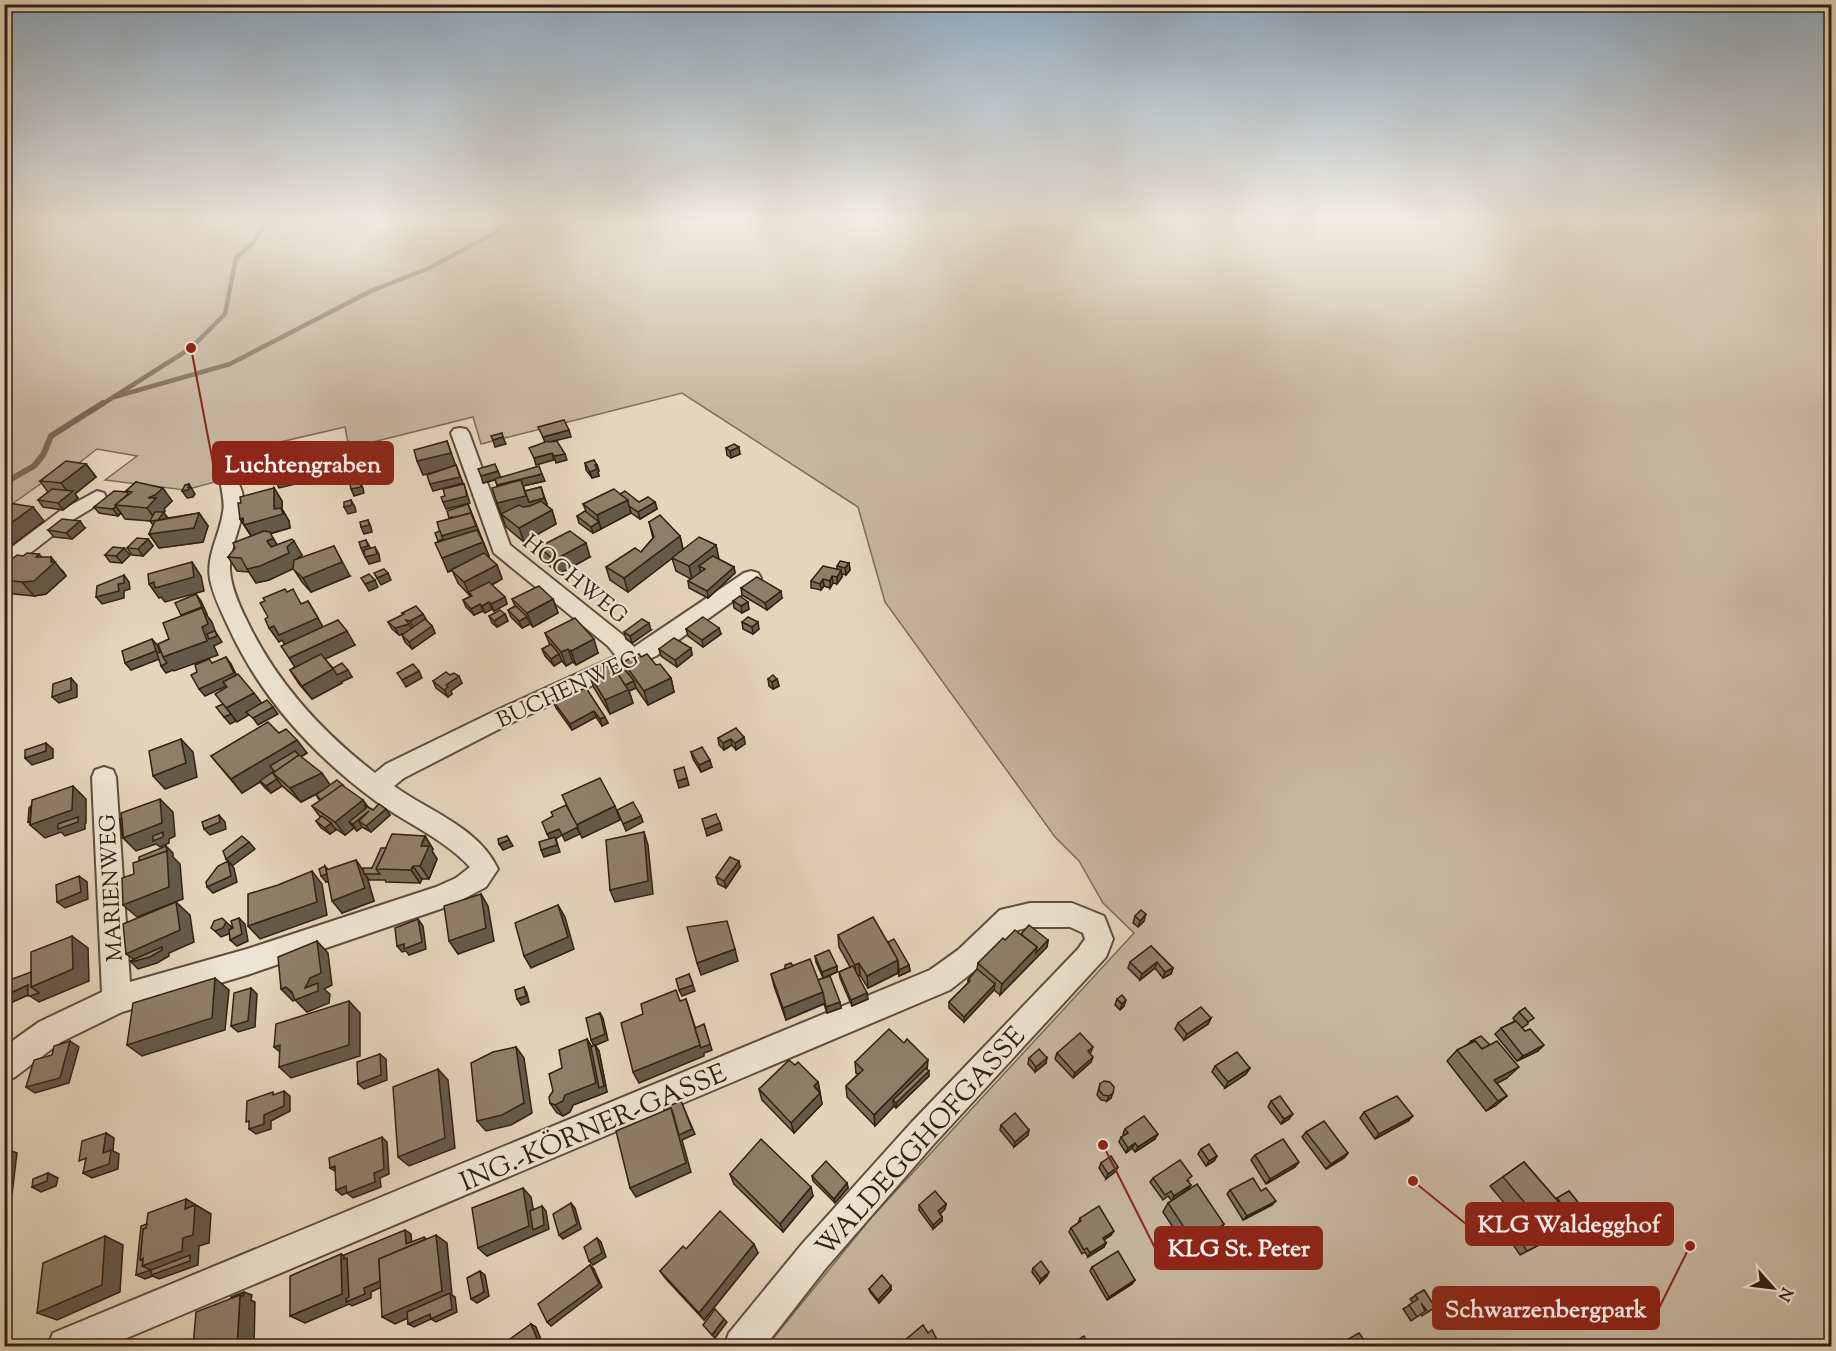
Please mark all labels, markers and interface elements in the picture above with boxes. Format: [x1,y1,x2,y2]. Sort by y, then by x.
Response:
callout: Luchtengraben [213,442,393,484]
text: Luchtengraben [225,449,382,483]
street label: HOCHWEG [515,528,634,633]
street label: BUCHENWEG [492,644,645,738]
street label: MARIENWEG [93,813,133,962]
street label: WALDEGGHOFGASSE [808,1019,1036,1266]
street label: ING.-KÖRNER-GASSE [455,1055,733,1203]
callout: KLG Waldegghof [1466,1203,1673,1245]
text: KLG Waldegghof [1478,1209,1662,1243]
callout: KLG St. Peter [1155,1227,1322,1269]
text: KLG St. Peter [1168,1233,1311,1267]
north arrow [1743,1258,1803,1318]
text: N [1771,1283,1797,1305]
callout: Schwarzenbergpark [1433,1287,1659,1329]
text: Schwarzenbergpark [1445,1294,1648,1328]

